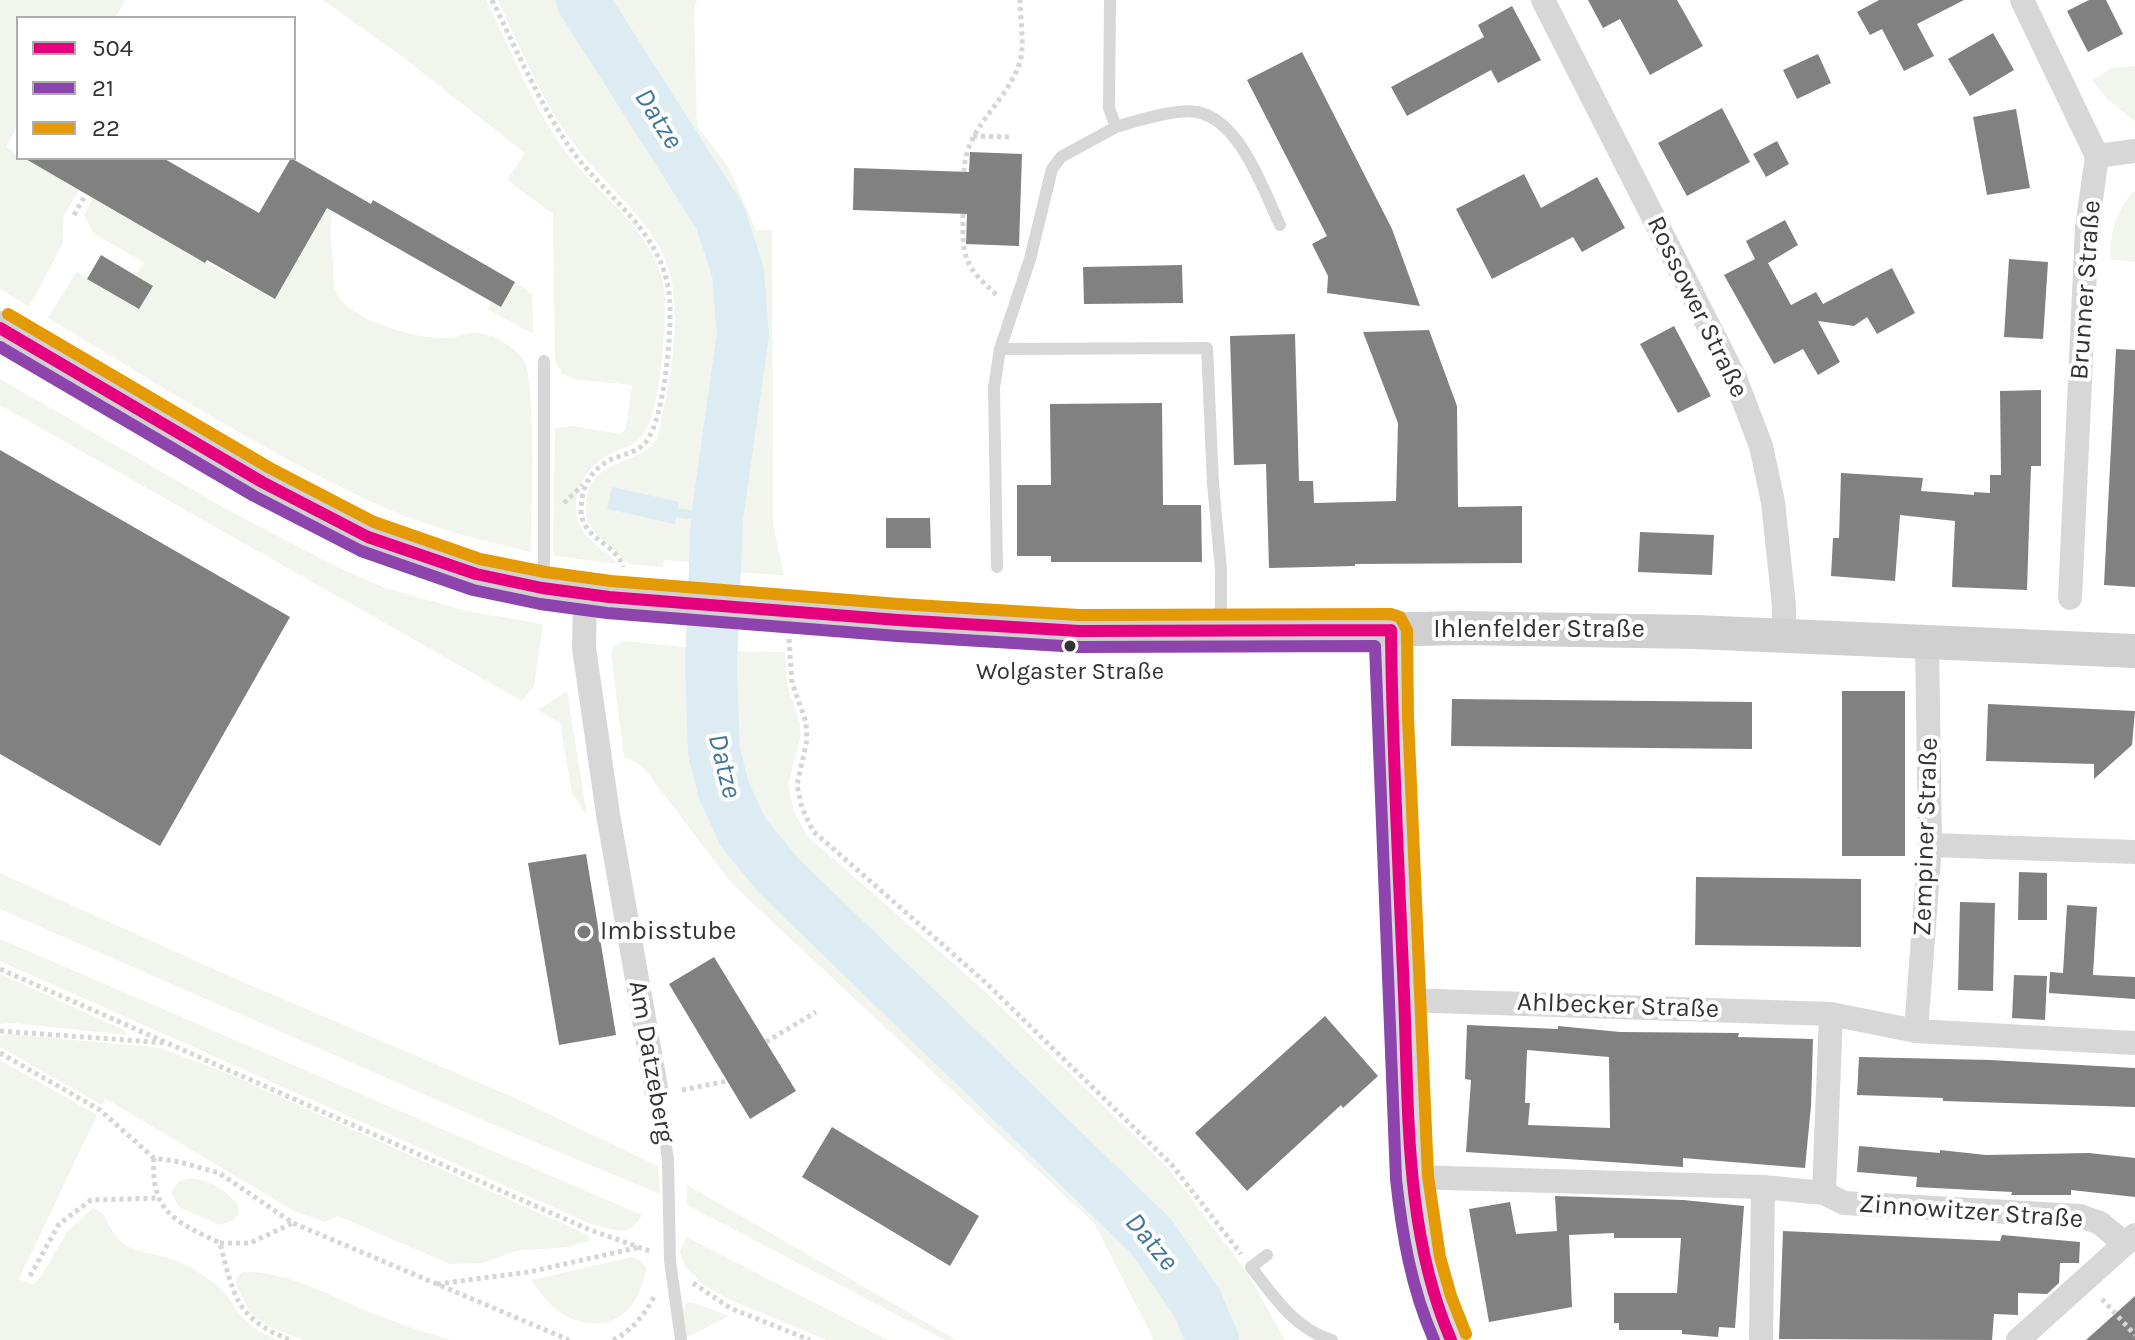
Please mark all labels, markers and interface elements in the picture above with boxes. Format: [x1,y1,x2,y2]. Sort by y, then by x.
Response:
legend [16,16,296,160]
text: 504 [92,34,133,62]
text: 21 [92,74,114,102]
water label: Datze [626,82,690,156]
text: 22 [92,114,120,142]
street label: Brunner Straße [2064,199,2108,381]
street label: Rossower Straße [1640,211,1754,403]
street label: Ihlenfelder Straße [1433,614,1645,646]
marker: Wolgaster Straße [1062,638,1078,654]
place label: Wolgaster Straße [976,658,1164,686]
water label: Datze [700,730,748,802]
street label: Zempiner Straße [1907,737,1945,937]
place label: Imbisstube [600,916,736,948]
marker: Imbisstube [575,923,593,941]
street label: Am Datzeberg [621,978,681,1146]
street label: Ahlbecker Straße [1516,987,1720,1025]
street label: Zinnowitzer Straße [1858,1189,2084,1235]
water label: Datze [1117,1206,1185,1278]

